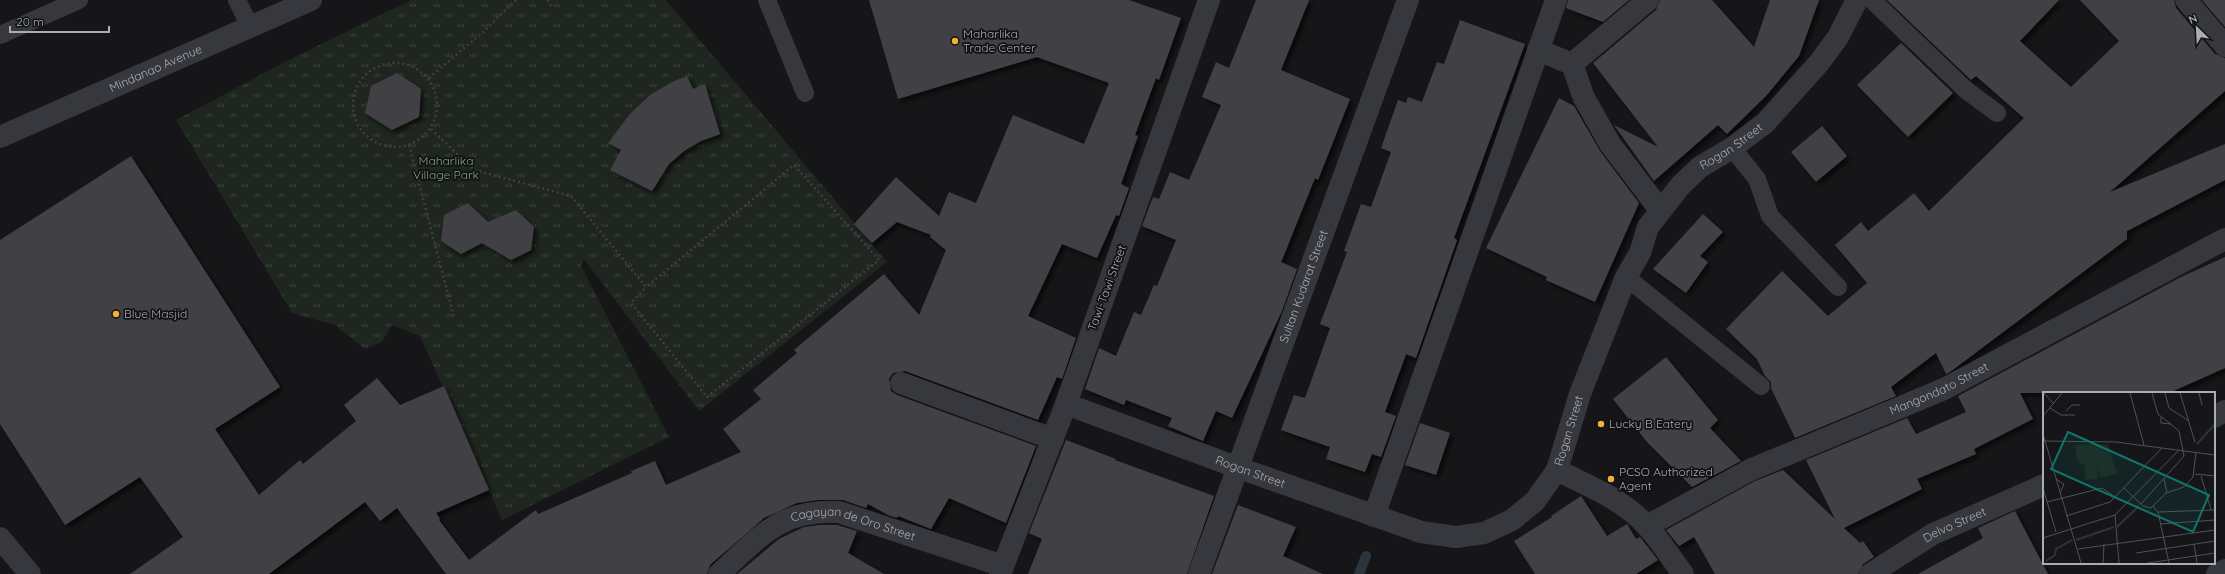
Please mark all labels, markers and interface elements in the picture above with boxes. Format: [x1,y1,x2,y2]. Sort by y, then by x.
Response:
scale bar [10,8,109,34]
north arrow [2177,8,2217,48]
text: N [2186,11,2199,27]
text: 20 m [16,14,44,29]
place label: Maharlika Trade Center [963,26,1036,55]
marker: Maharlika Trade Center [950,36,960,46]
street label: Mindanao Avenue [107,41,204,95]
street label: Rogan Street [1697,120,1765,173]
park label: Maharlika Village Park [413,153,479,182]
street label: Sultan Kudarat Street [1276,228,1331,345]
street label: Tawi-Tawi Street [1084,243,1129,333]
place label: Blue Masjid [124,306,187,321]
marker: Blue Masjid [111,309,121,319]
street label: Mangondato Street [1887,359,1991,418]
inset map [2043,392,2215,564]
street label: Rogan Street [1551,394,1586,468]
place label: Lucky B Eatery [1609,416,1692,431]
marker: Lucky B Eatery [1596,419,1606,429]
street label: Rogan Street [1214,452,1287,491]
place label: PCSO Authorized Agent [1619,464,1713,493]
marker: PCSO Authorized Agent [1606,474,1616,484]
street label: Cagayan de Oro Street [788,504,917,544]
street label: Delvo Street [1920,504,1988,546]

